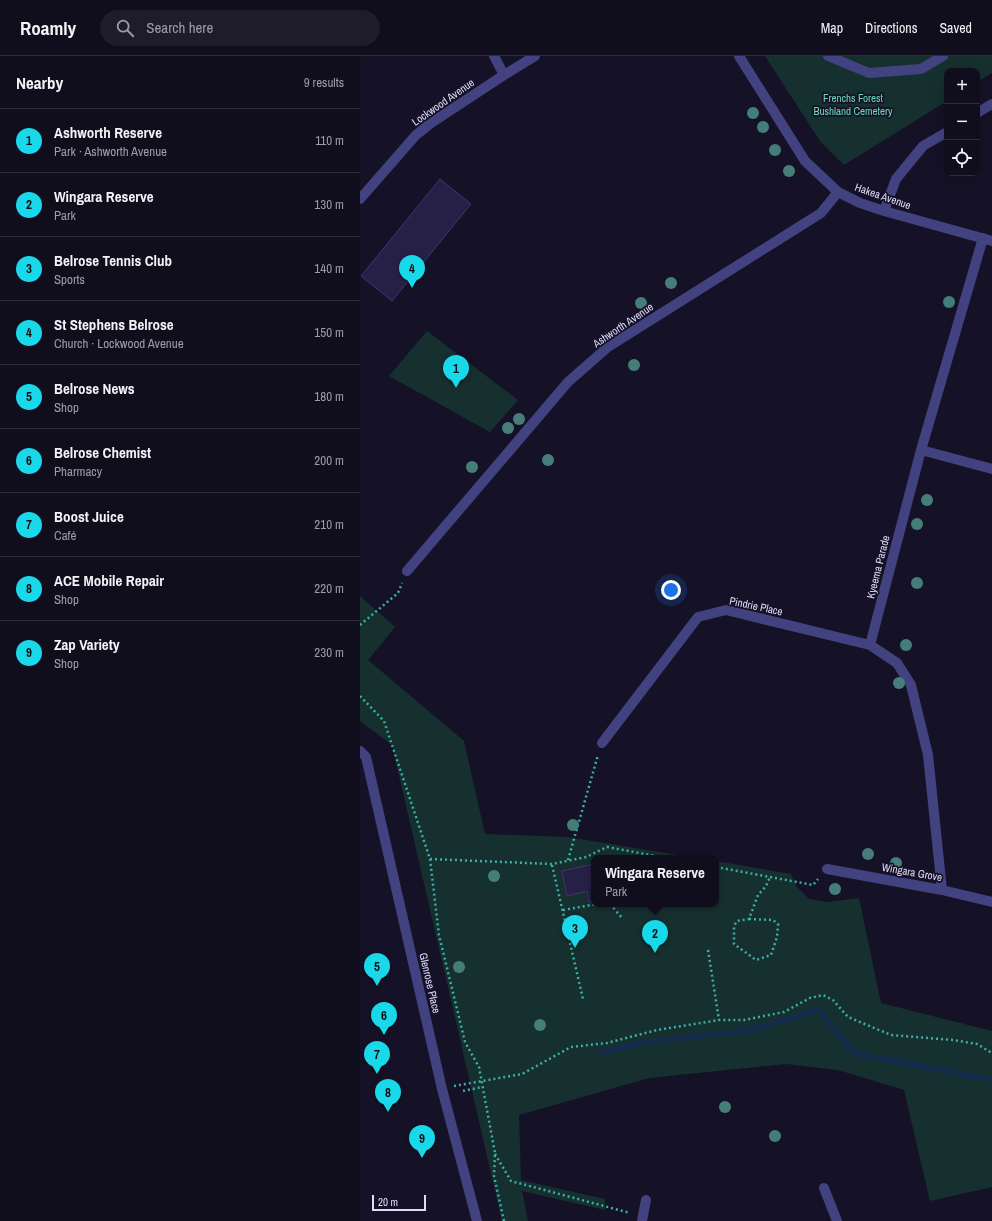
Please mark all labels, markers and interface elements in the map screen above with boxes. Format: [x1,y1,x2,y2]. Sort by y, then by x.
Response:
search box [100,10,380,46]
text: Roamly [20,15,76,41]
icon: search [114,17,136,39]
text: Search here [146,17,213,38]
text: Map [821,19,843,37]
text: Directions [865,19,917,37]
text: Saved [939,19,972,37]
map controls [944,68,980,176]
button: + [944,68,980,104]
text: Nearby [16,71,63,94]
text: 9 results [304,74,344,91]
street label: Lockwood Avenue [409,75,477,129]
park label: Frenchs Forest Bushland Cemetery [813,91,893,118]
button: − [944,104,980,140]
text: Ashworth Reserve [54,122,162,143]
text: 1 [26,132,32,149]
text: 110 m [315,132,344,149]
button: locate [944,140,980,176]
text: Park · Ashworth Avenue [54,143,167,160]
street label: Hakea Avenue [853,180,913,212]
text: Wingara Reserve [54,186,154,207]
text: 2 [26,196,32,213]
text: 130 m [314,196,344,213]
text: Park [54,207,76,224]
text: Belrose Tennis Club [54,250,172,271]
pin: 4 [399,255,425,288]
text: 3 [26,260,32,277]
text: 140 m [314,260,344,277]
text: Sports [54,271,85,288]
street label: Ashworth Avenue [589,300,656,351]
text: St Stephens Belrose [54,314,174,335]
text: 4 [26,324,32,341]
text: 150 m [314,324,344,341]
text: Church · Lockwood Avenue [54,335,184,352]
pin: 1 [443,355,469,388]
text: Belrose News [54,378,135,399]
text: 5 [26,388,32,405]
text: 180 m [314,388,344,405]
text: Shop [54,399,79,416]
text: Belrose Chemist [54,442,151,463]
text: 6 [26,452,32,469]
text: 200 m [314,452,344,469]
text: Pharmacy [54,463,102,480]
text: Boost Juice [54,506,124,527]
text: 7 [26,516,32,533]
text: 210 m [314,516,344,533]
text: Café [54,527,77,544]
street label: Kyeema Parade [863,534,893,600]
text: ACE Mobile Repair [54,570,164,591]
text: 8 [26,580,32,597]
text: 220 m [314,580,344,597]
your location [661,580,681,600]
text: Shop [54,591,79,608]
street label: Pindrie Place [728,594,784,618]
text: Zap Variety [54,634,120,655]
text: 9 [26,644,32,661]
text: 230 m [314,644,344,661]
text: Shop [54,655,79,672]
popup [591,855,719,907]
street label: Wingara Grove [881,860,943,884]
text: Wingara Reserve [605,862,705,883]
text: Park [605,883,627,900]
pin: 3 [562,915,588,948]
pin: 2 [642,920,668,953]
street label: Glenrose Place [416,951,444,1015]
pin: 5 [364,953,390,986]
pin: 6 [371,1002,397,1035]
pin: 7 [364,1041,390,1074]
pin: 8 [375,1079,401,1112]
pin: 9 [409,1125,435,1158]
scale bar [372,1193,426,1212]
text: 20 m [378,1195,398,1209]

